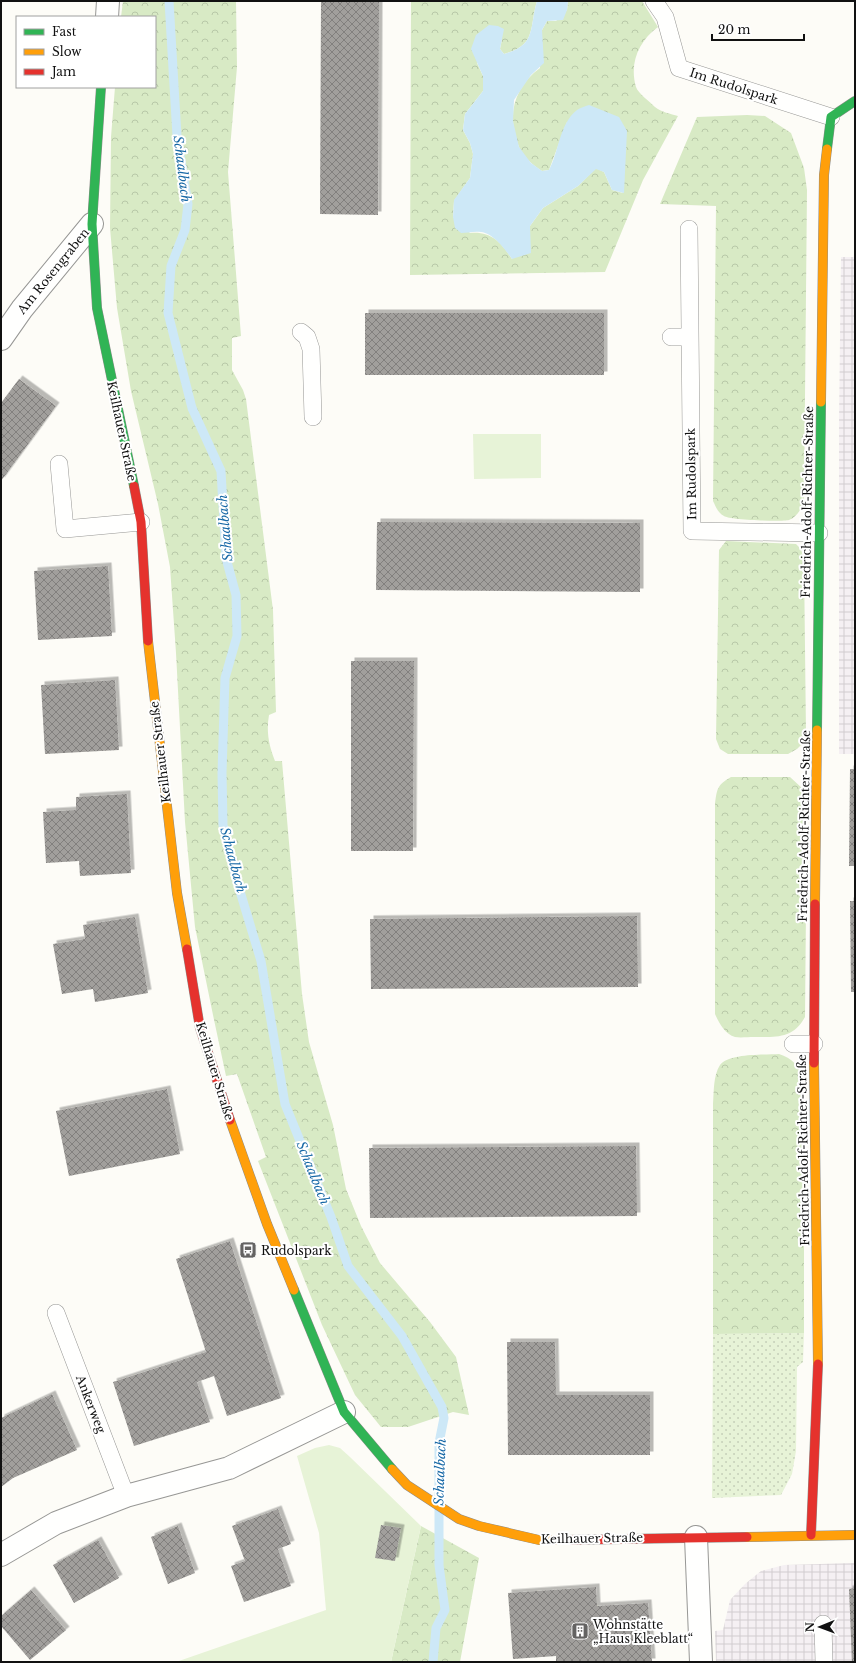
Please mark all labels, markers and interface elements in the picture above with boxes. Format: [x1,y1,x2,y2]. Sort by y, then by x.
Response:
legend [16,16,156,88]
scale bar [712,16,804,42]
text: 20 m [718,22,750,37]
text: Fast [52,24,77,39]
text: Slow [52,44,82,59]
text: Jam [50,64,76,79]
street label: Im Rudolspark [688,65,781,108]
water label: Schaalbach [169,135,195,203]
street label: Am Rosengraben [13,225,92,318]
street label: Keilhauer Straße [104,379,140,483]
street label: Friedrich-Adolf-Richter-Straße [798,406,816,598]
street label: Im Rudolspark [683,427,699,520]
water label: Schaalbach [214,494,236,562]
street label: Keilhauer Straße [146,700,174,804]
street label: Friedrich-Adolf-Richter-Straße [795,730,813,922]
water label: Schaalbach [216,825,250,895]
street label: Keilhauer Straße [193,1020,237,1122]
street label: Friedrich-Adolf-Richter-Straße [794,1054,812,1246]
water label: Schaalbach [293,1139,333,1207]
bus stop icon: Rudolspark [238,1240,258,1260]
place label: Rudolspark [261,1243,332,1258]
street label: Ankerweg [73,1372,109,1436]
water label: Schaalbach [430,1438,450,1506]
street label: Keilhauer Straße [541,1530,643,1546]
north arrow [800,1607,840,1647]
place label: Wohnstätte „Haus Kleeblatt“ [592,1617,693,1646]
building icon: Wohnstätte „Haus Kleeblatt“ [570,1621,590,1641]
text: N [803,1621,817,1632]

